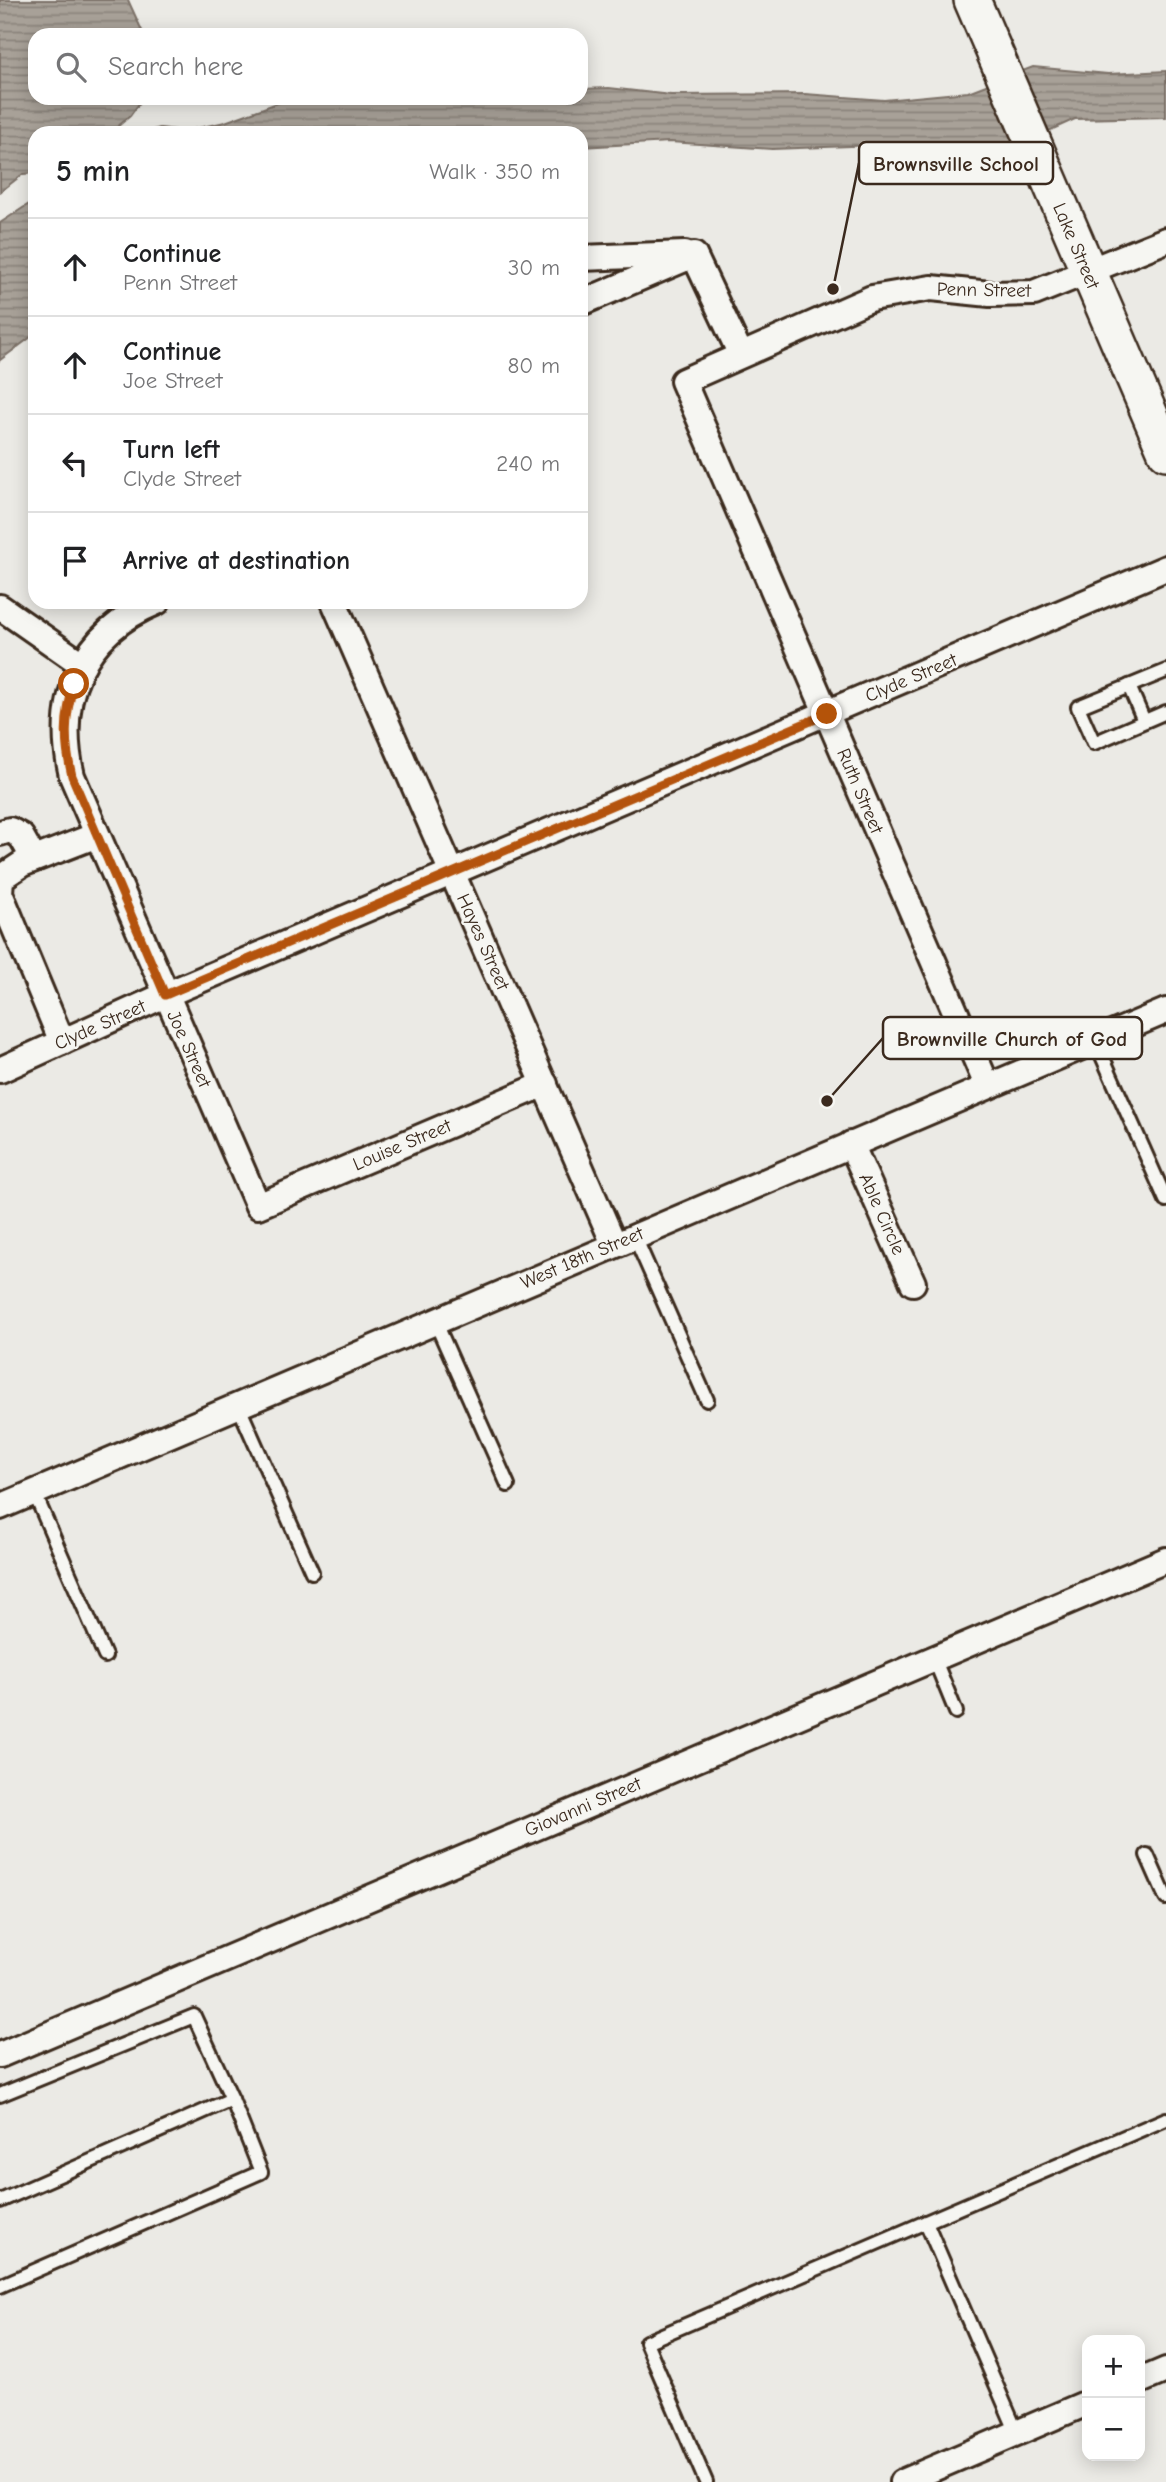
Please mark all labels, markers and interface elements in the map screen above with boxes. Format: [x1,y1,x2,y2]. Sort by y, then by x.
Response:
search box [28,28,588,105]
icon: search [52,48,90,86]
text: Search here [108,52,243,82]
callout: Brownsville School [859,142,1053,184]
text: Brownsville School [873,152,1039,176]
text: 5 min [56,154,130,189]
text: Walk · 350 m [429,158,560,185]
street label: Lake Street [1048,200,1104,293]
text: Continue [123,239,221,269]
icon: ahead [56,248,94,286]
text: 30 m [508,254,560,281]
text: Penn Street [123,269,237,296]
street label: Penn Street [937,278,1032,302]
text: Continue [123,337,221,367]
icon: ahead [56,346,94,384]
text: 80 m [507,352,560,379]
text: Joe Street [123,367,222,394]
text: Turn left [123,435,220,465]
icon: left [56,444,94,482]
text: 240 m [496,450,560,477]
text: Clyde Street [123,465,241,492]
icon: arrive [56,542,94,580]
text: Arrive at destination [123,546,350,576]
street label: Clyde Street [862,649,961,707]
route start [58,668,89,699]
route end [811,698,842,729]
street label: Ruth Street [832,745,888,838]
street label: Hayes Street [452,890,514,994]
street label: Clyde Street [51,995,150,1055]
street label: Joe Street [162,1007,216,1092]
callout: Brownville Church of God [883,1017,1142,1059]
text: Brownville Church of God [897,1027,1127,1051]
street label: Louise Street [350,1114,455,1176]
street label: Able Circle [854,1170,910,1258]
street label: West 18th Street [517,1222,647,1294]
street label: Giovanni Street [521,1772,645,1841]
map controls [1082,2335,1145,2461]
button: + [1082,2335,1145,2398]
button: − [1082,2398,1145,2461]

